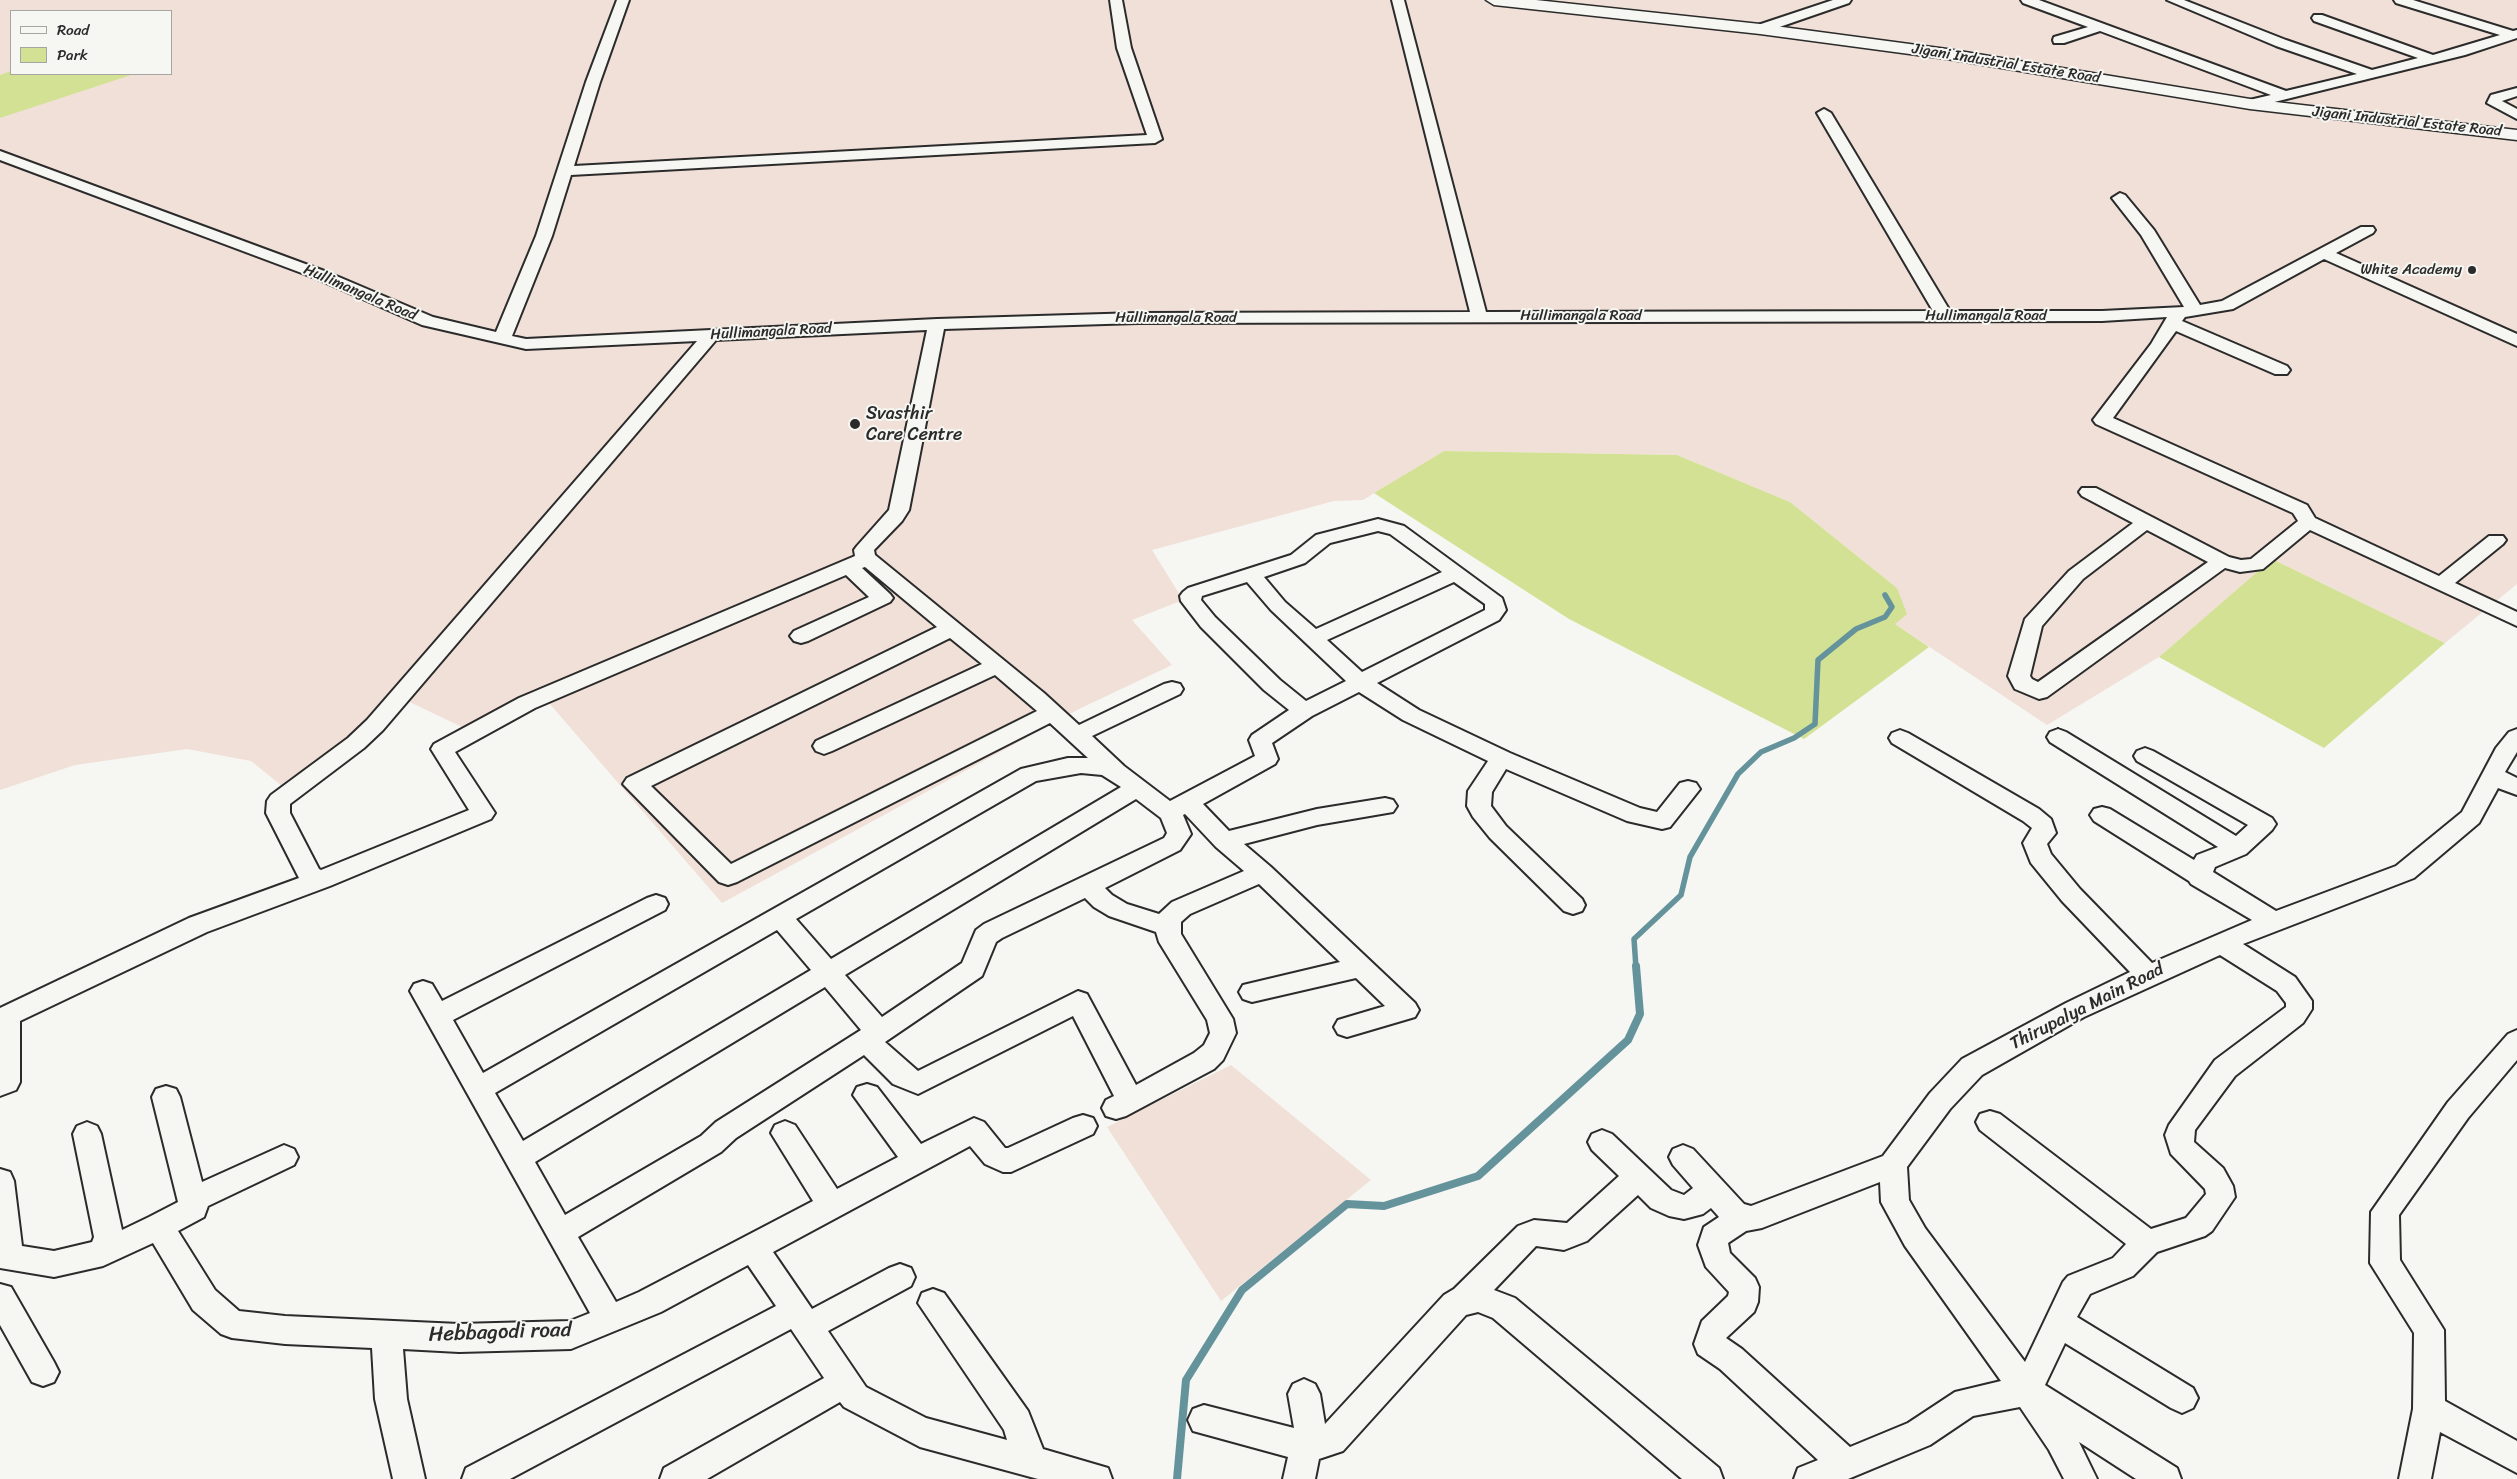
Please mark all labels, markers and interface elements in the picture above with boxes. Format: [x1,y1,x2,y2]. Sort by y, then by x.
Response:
legend [10,10,172,75]
text: Road [57,17,89,43]
street label: Jigani Industrial Estate Road [1911,40,2101,88]
text: Park [57,42,88,68]
street label: Jigani Industrial Estate Road [2311,103,2503,141]
street label: Hullimangala Road [301,261,419,325]
place label: White Academy [2360,261,2462,279]
marker: White Academy [2466,264,2478,276]
street label: Hullimangala Road [1520,307,1642,325]
street label: Hullimangala Road [1925,307,2047,325]
street label: Hullimangala Road [1115,309,1237,327]
street label: Hullimangala Road [710,320,832,344]
place label: Svasthir Care Centre [866,403,962,446]
marker: Svasthir Care Centre [848,417,862,431]
street label: Thirupalya Main Road [2006,959,2168,1055]
street label: Hebbagodi road [428,1318,572,1348]

